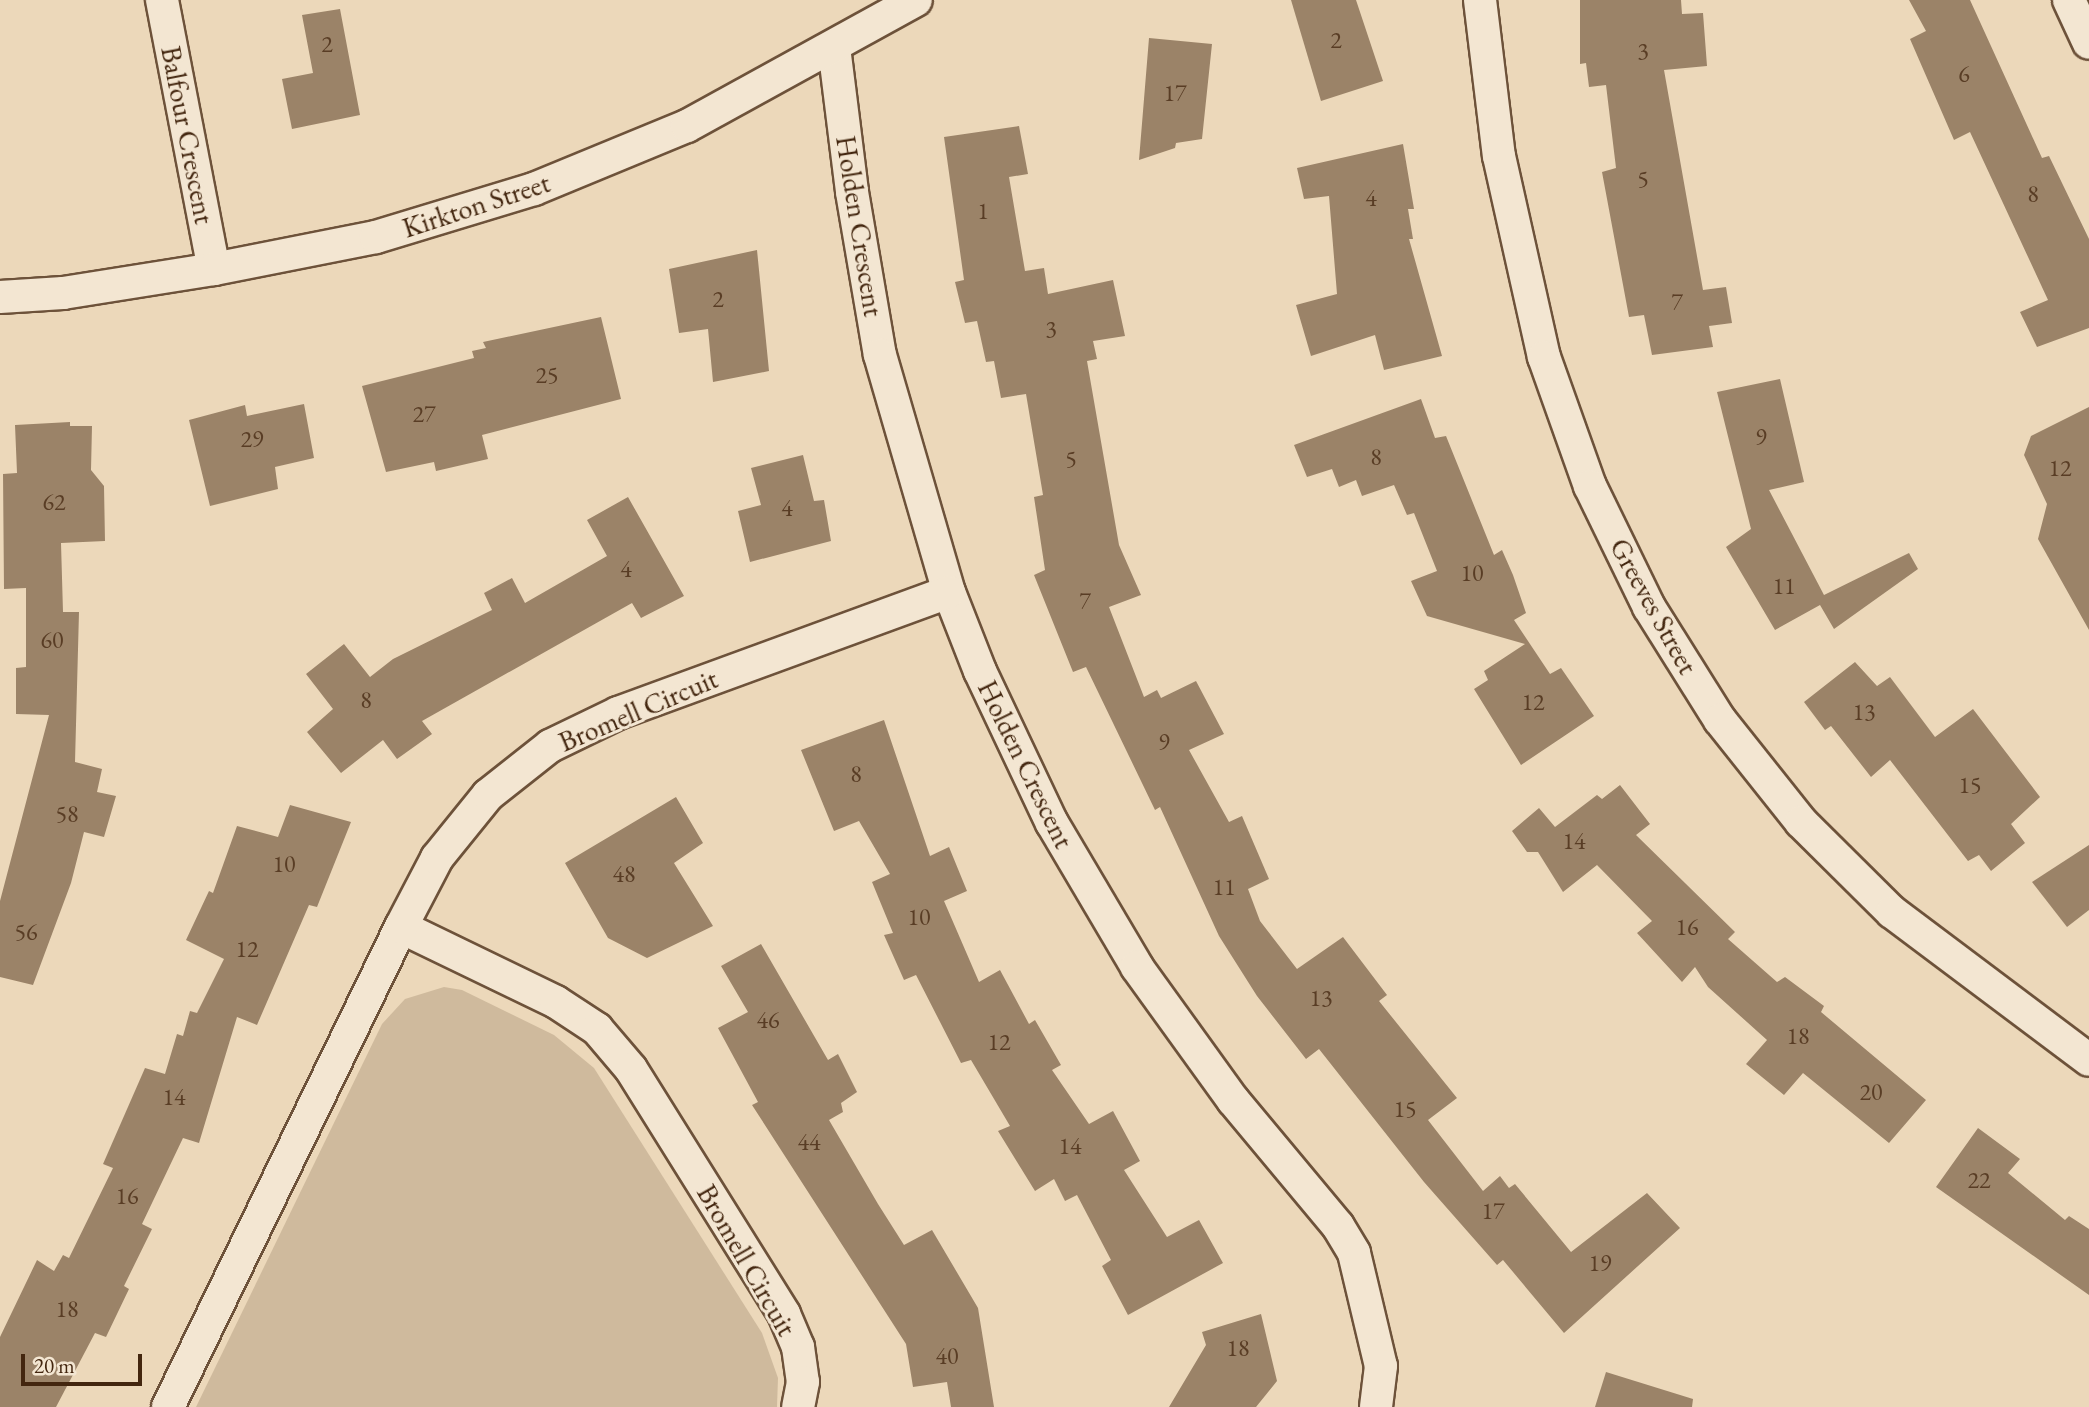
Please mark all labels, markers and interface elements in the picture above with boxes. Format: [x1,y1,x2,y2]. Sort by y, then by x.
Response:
house number: 2 [1330,26,1342,54]
house number: 2 [321,30,333,58]
house number: 3 [1637,37,1649,65]
street label: Balfour Crescent [154,43,222,227]
house number: 6 [1958,60,1970,88]
house number: 17 [1163,79,1187,107]
street label: Holden Crescent [829,133,891,319]
street label: Kirkton Street [398,165,554,245]
house number: 5 [1637,165,1649,193]
house number: 8 [2027,180,2039,208]
house number: 4 [1365,184,1377,212]
house number: 1 [977,197,989,225]
house number: 2 [712,285,724,313]
house number: 7 [1671,288,1683,316]
house number: 3 [1045,315,1057,343]
house number: 25 [535,361,559,389]
house number: 27 [412,400,436,428]
house number: 9 [1755,423,1767,451]
house number: 29 [240,425,264,453]
house number: 8 [1370,443,1382,471]
house number: 5 [1065,445,1077,473]
house number: 12 [2048,454,2072,482]
house number: 62 [42,488,66,516]
house number: 4 [781,494,793,522]
street label: Greeves Street [1603,532,1705,680]
house number: 4 [620,555,632,583]
house number: 10 [1460,559,1484,587]
house number: 11 [1772,572,1796,600]
house number: 7 [1079,587,1091,615]
house number: 60 [40,626,64,654]
street label: Bromell Circuit [554,661,722,759]
street label: Holden Crescent [971,674,1081,854]
house number: 8 [360,686,372,714]
house number: 12 [1521,688,1545,716]
house number: 13 [1852,698,1876,726]
house number: 9 [1158,728,1170,756]
house number: 8 [850,760,862,788]
house number: 15 [1958,771,1982,799]
house number: 58 [55,800,79,828]
house number: 14 [1562,827,1586,855]
house number: 10 [272,850,296,878]
house number: 48 [612,860,636,888]
house number: 11 [1212,873,1236,901]
house number: 10 [907,903,931,931]
house number: 16 [1675,913,1699,941]
house number: 56 [14,918,38,946]
house number: 12 [235,935,259,963]
house number: 13 [1309,984,1333,1012]
house number: 46 [756,1006,780,1034]
house number: 18 [1786,1022,1810,1050]
house number: 12 [987,1028,1011,1056]
house number: 20 [1859,1078,1883,1106]
house number: 14 [162,1083,186,1111]
house number: 15 [1393,1095,1417,1123]
house number: 44 [797,1128,821,1156]
house number: 14 [1058,1132,1082,1160]
house number: 22 [1967,1166,1991,1194]
street label: Bromell Circuit [690,1178,804,1342]
house number: 16 [115,1182,139,1210]
house number: 17 [1481,1197,1505,1225]
house number: 19 [1588,1249,1612,1277]
house number: 18 [55,1295,79,1323]
house number: 18 [1226,1334,1250,1362]
scale bar [24,1340,145,1384]
house number: 40 [935,1342,959,1370]
text: 20 m [34,1352,75,1379]

